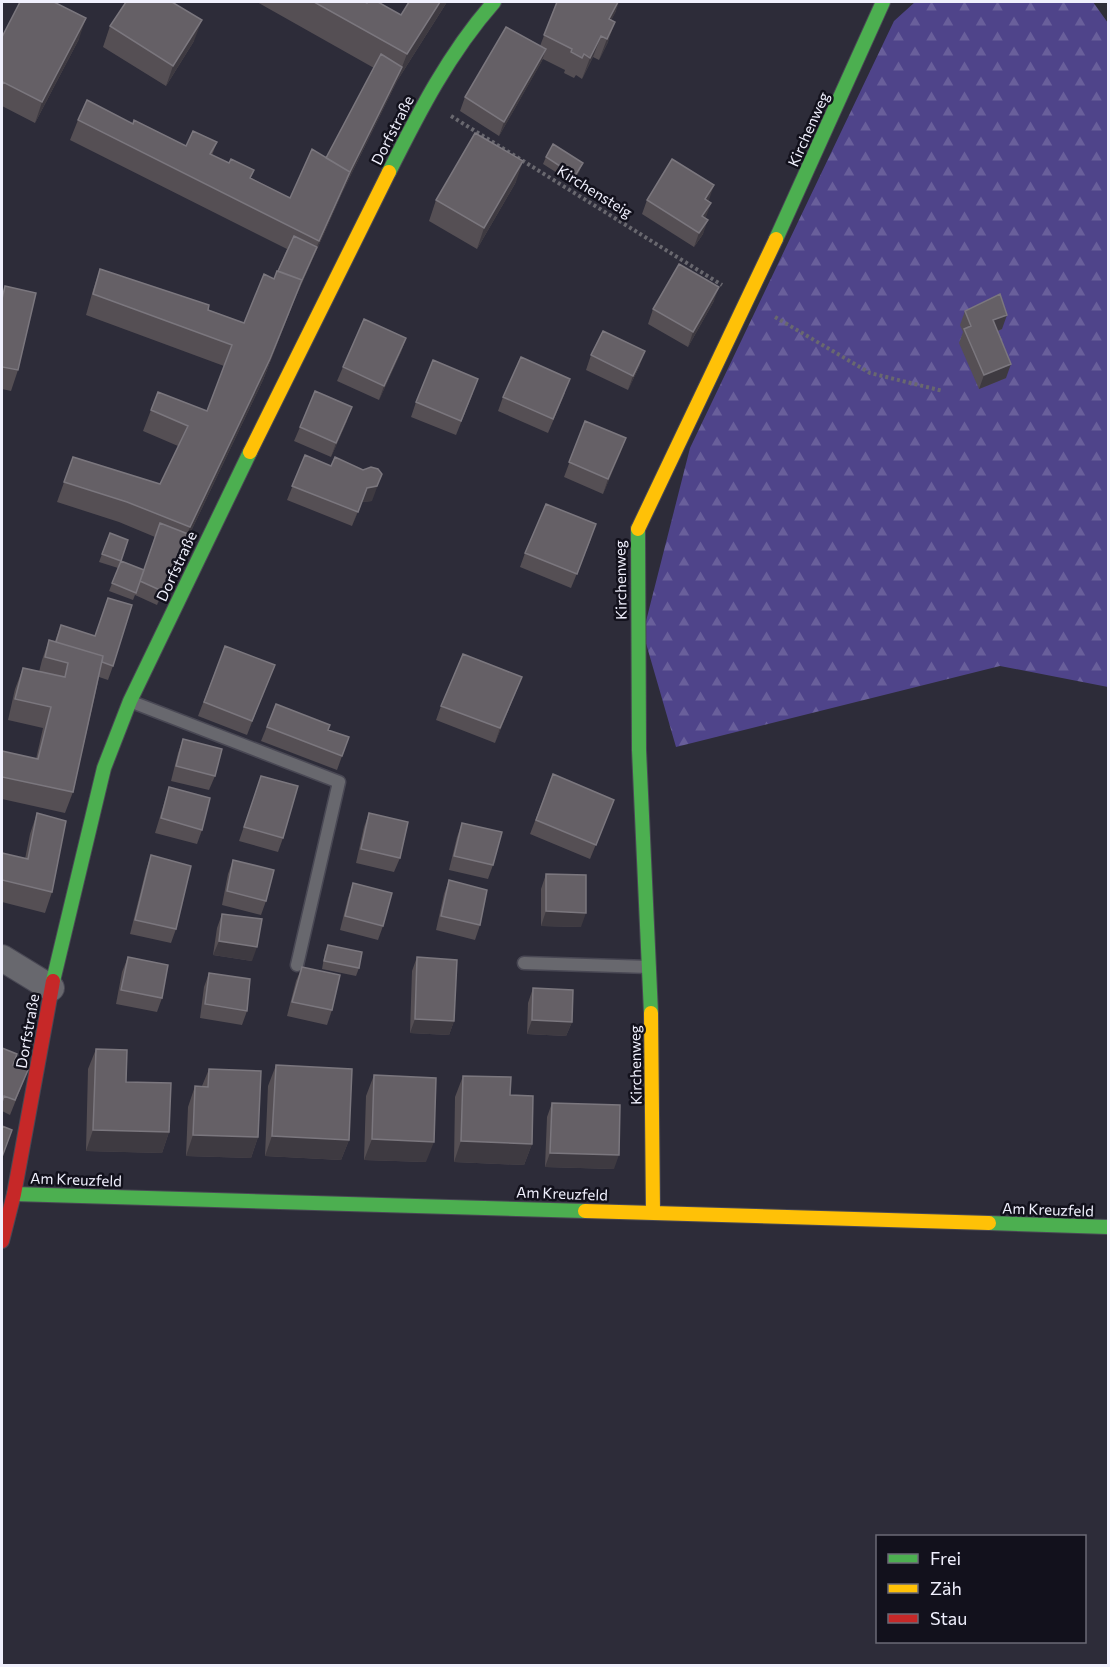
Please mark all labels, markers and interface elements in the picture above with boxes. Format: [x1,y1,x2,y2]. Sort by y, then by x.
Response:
street label: Kirchenweg [784,89,832,169]
street label: Dorfstraße [367,92,417,168]
street label: Kirchensteig [554,161,636,221]
street label: Dorfstraße [152,528,200,604]
street label: Kirchenweg [610,540,630,620]
street label: Dorfstraße [12,992,42,1070]
street label: Kirchenweg [625,1025,645,1105]
street label: Am Kreuzfeld [30,1168,122,1190]
street label: Am Kreuzfeld [516,1182,608,1204]
street label: Am Kreuzfeld [1002,1198,1094,1220]
legend [876,1535,1086,1643]
text: Frei [930,1547,961,1569]
text: Zäh [930,1577,962,1599]
text: Stau [930,1607,967,1629]

